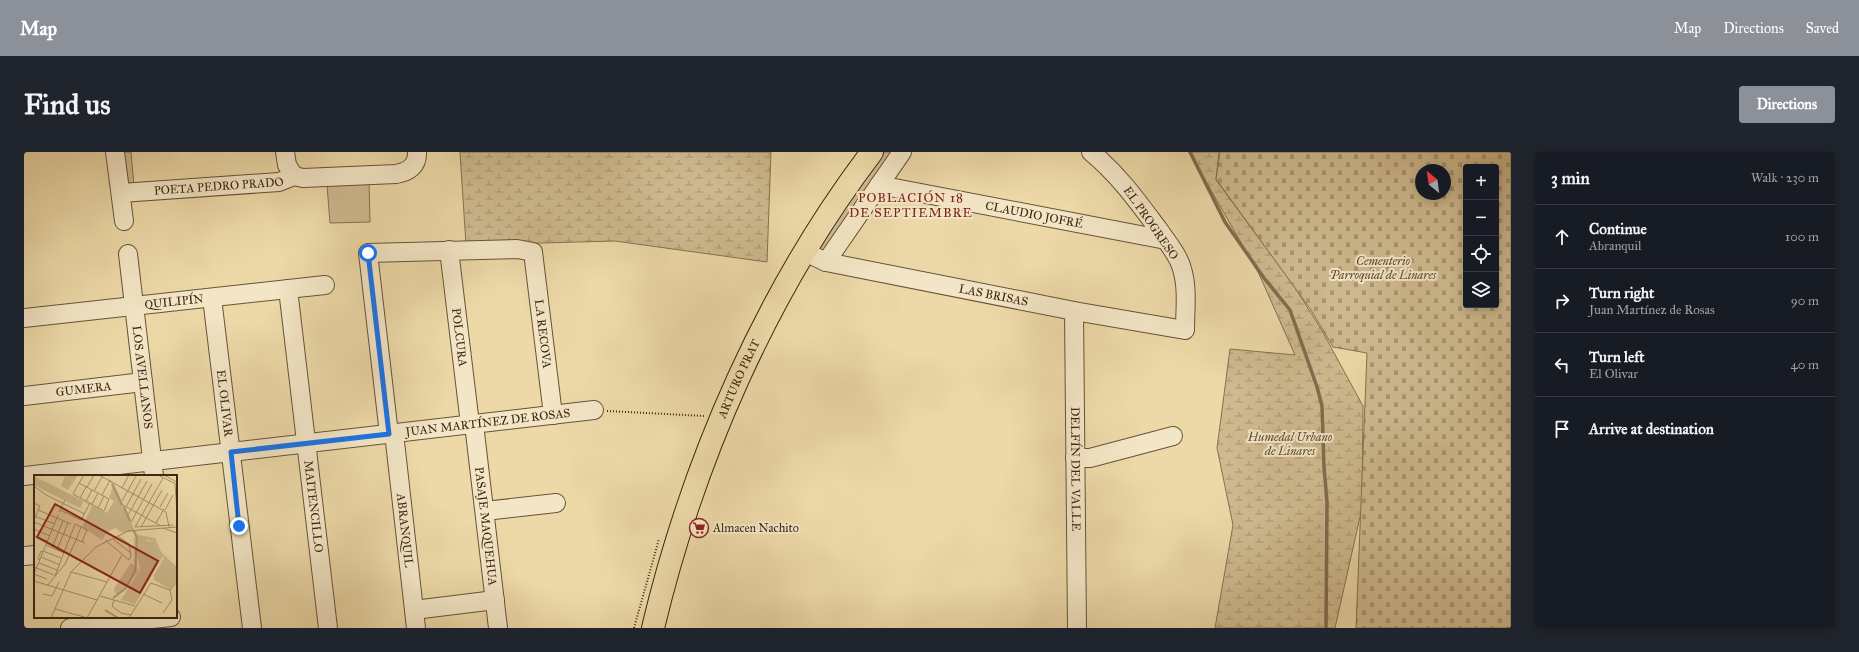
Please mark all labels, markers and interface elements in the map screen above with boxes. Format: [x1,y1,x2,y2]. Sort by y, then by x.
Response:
text: Map [20,17,57,40]
text: Map [1674,20,1701,37]
text: Directions [1723,20,1784,37]
text: Saved [1806,20,1839,37]
button: Directions [1739,86,1835,123]
text: Find us [24,87,110,122]
north arrow [1415,164,1451,200]
map controls [1463,164,1499,308]
button: + [1463,164,1499,200]
text: 3 min [1551,168,1590,189]
text: Walk · 230 m [1751,170,1819,186]
street label: POETA PEDRO PRADO [153,174,286,198]
street label: EL PROGRESO [1121,184,1181,262]
district label: POBLACIÓN 18 DE SEPTIEMBRE [849,189,973,221]
street label: CLAUDIO JOFRÉ [984,199,1085,231]
button: − [1463,200,1499,236]
text: Continue [1589,220,1647,238]
icon: ahead [1551,226,1573,248]
text: 100 m [1785,229,1819,245]
button: locate [1463,236,1499,272]
text: Abranquil [1589,238,1642,254]
route start [359,244,377,262]
park label: Cementerio Parroquial de Linares [1330,254,1437,282]
button: layers [1463,272,1499,308]
street label: LAS BRISAS [958,281,1029,309]
text: Turn right [1589,284,1654,302]
street label: QUILIPÍN [144,290,204,312]
icon: right [1551,290,1573,312]
text: 90 m [1791,293,1819,309]
street label: LA RECOVA [532,298,554,369]
text: Juan Martínez de Rosas [1589,302,1715,318]
street label: POLCURA [449,307,470,367]
street label: LOS AVELLANOS [129,325,155,430]
street label: ARTURO PRAT [714,337,763,421]
text: Turn left [1589,348,1645,366]
icon: left [1551,354,1573,376]
text: 40 m [1790,357,1819,373]
text: El Olivar [1589,366,1638,382]
street label: EL OLIVAR [214,369,236,438]
street label: GUMERA [55,379,112,399]
street label: JUAN MARTÍNEZ DE ROSAS [403,406,571,440]
street label: DELFÍN DEL VALLE [1068,407,1084,531]
icon: arrive [1551,418,1573,440]
text: Arrive at destination [1589,420,1714,438]
park label: Humedal Urbano de Linares [1247,430,1333,458]
street label: MAITENCILLO [301,460,326,553]
street label: PASAJE MAQUEHUA [472,466,500,586]
inset map [34,475,177,618]
street label: ABRANQUIL [394,492,416,568]
route end [230,517,248,535]
supermarket icon: Almacen Nachito [688,517,710,539]
place label: Almacen Nachito [712,521,799,535]

